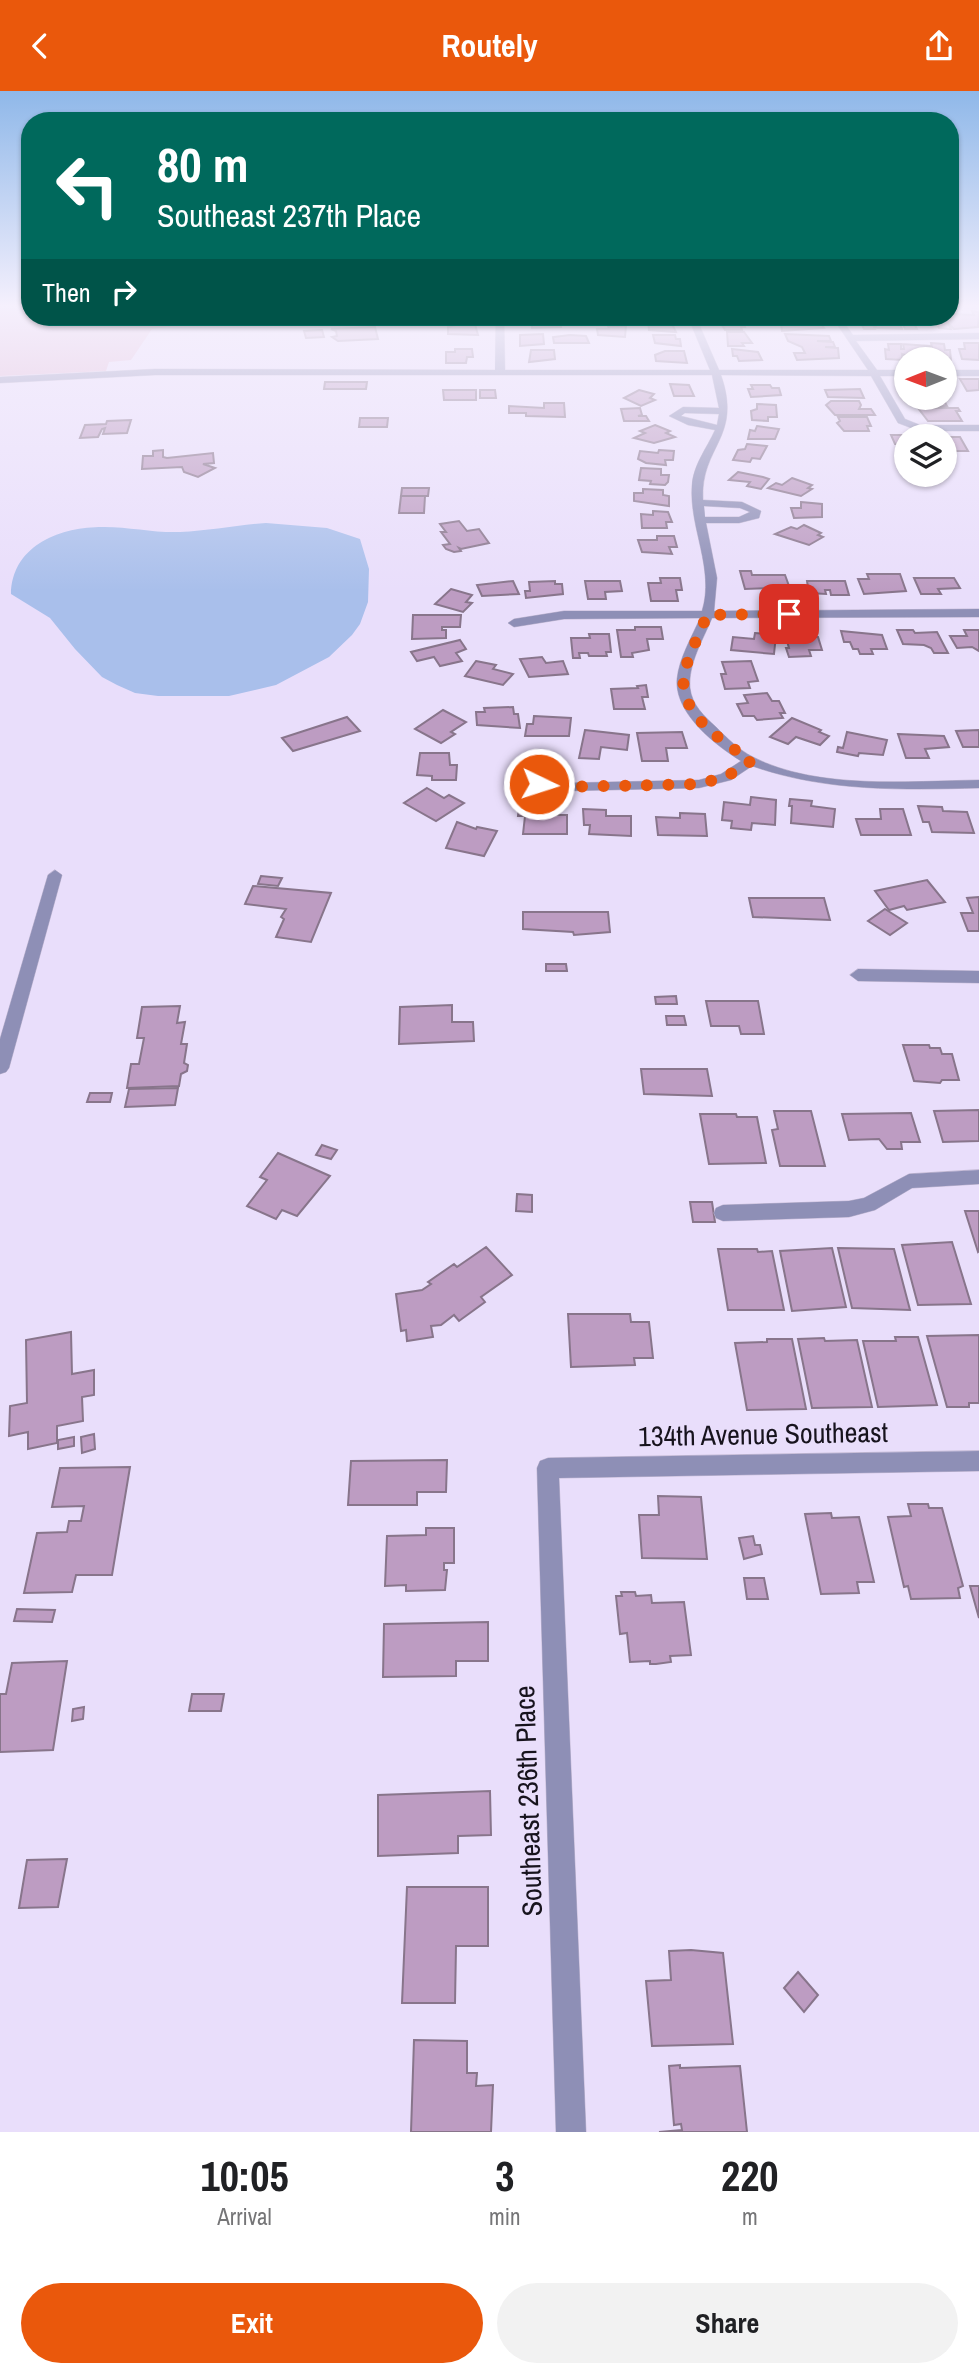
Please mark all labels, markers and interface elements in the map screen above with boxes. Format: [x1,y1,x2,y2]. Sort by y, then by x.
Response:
text: Routely [441,24,538,67]
icon: back [21,27,59,65]
icon: share [920,27,958,65]
text: 80 m [157,131,249,197]
icon: left [42,140,133,231]
text: Southeast 237th Place [157,194,421,237]
icon: right [105,273,143,311]
text: Then [42,275,91,310]
north arrow [894,347,957,409]
map controls [894,347,957,487]
button: layers [894,424,957,487]
pin [759,584,819,644]
icon: arrive [770,595,808,633]
position arrow [502,747,576,821]
street label: 134th Avenue Southeast [638,1413,888,1455]
street label: Southeast 236th Place [505,1685,551,1917]
text: 10:05 [201,2148,289,2204]
text: 3 [495,2148,514,2204]
text: 220 [721,2148,779,2204]
text: Arrival [217,2201,272,2232]
text: min [489,2201,521,2232]
text: m [742,2201,758,2232]
button: Exit [21,2283,483,2363]
button: Share [497,2283,958,2363]

